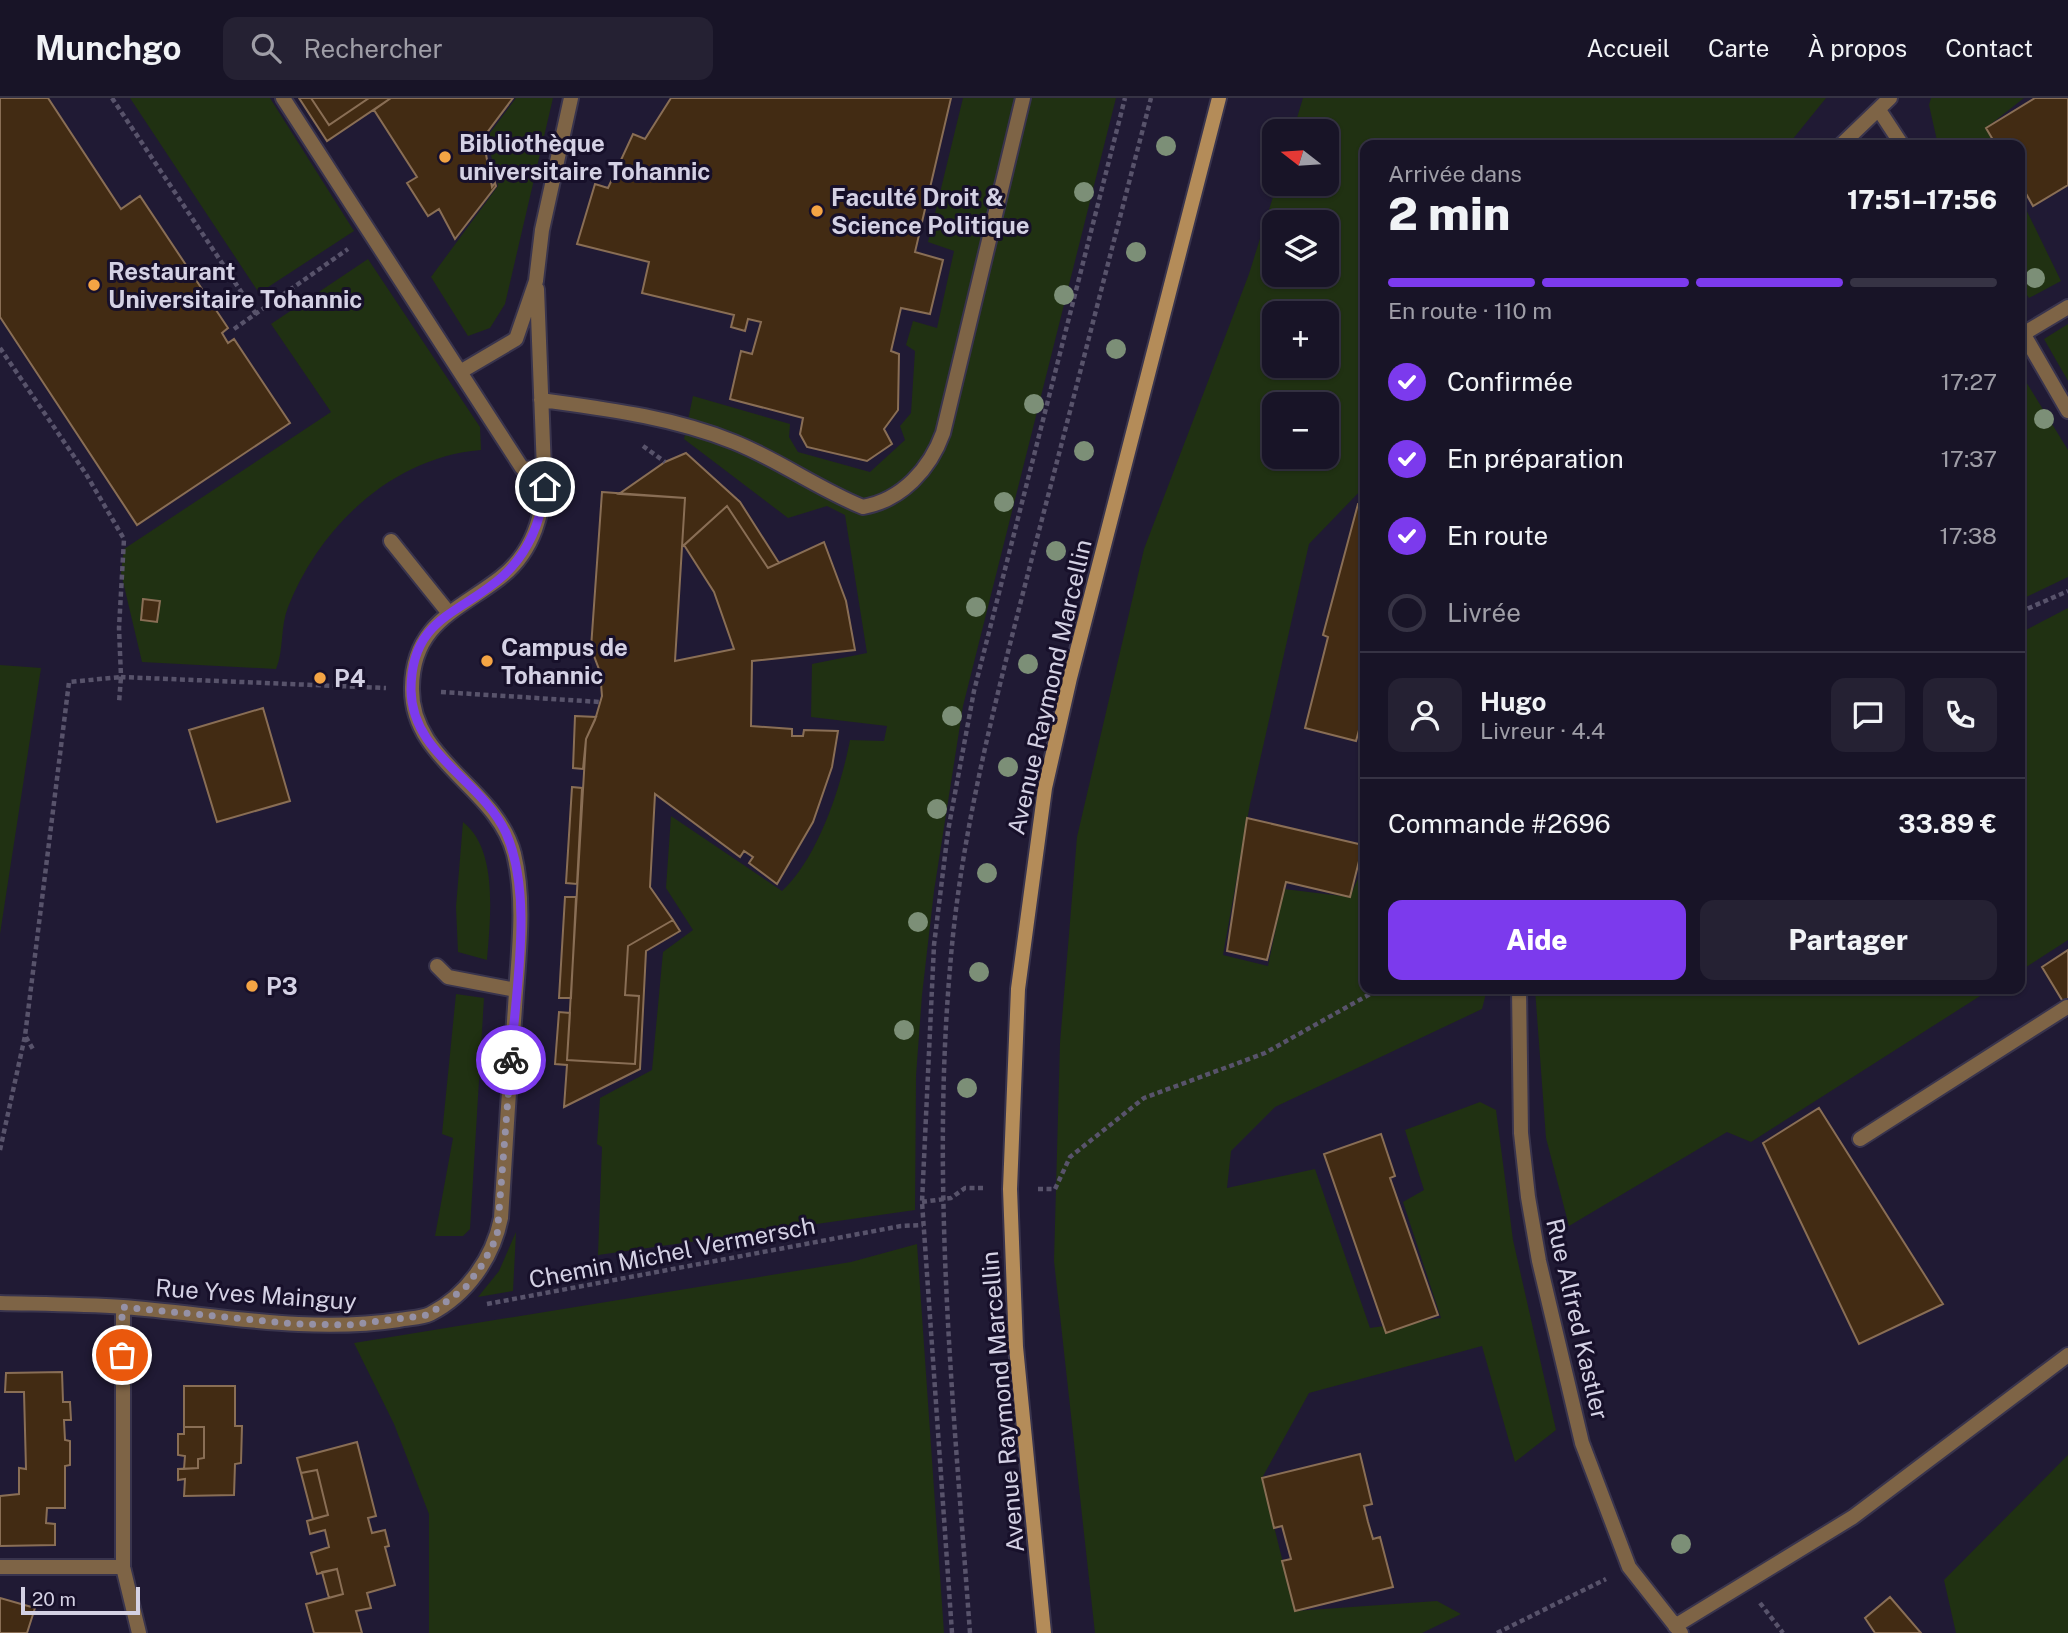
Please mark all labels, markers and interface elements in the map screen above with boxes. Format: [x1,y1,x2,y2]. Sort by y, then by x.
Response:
search box [223,17,713,80]
text: Munchgo [35,29,181,67]
icon: search [247,29,285,67]
text: Rechercher [303,33,443,64]
text: Accueil [1587,34,1670,62]
text: Carte [1708,34,1769,62]
text: À propos [1807,34,1907,62]
text: Contact [1945,34,2033,62]
north arrow [1262,119,1339,196]
map controls [1262,119,1339,469]
place label: Bibliothèque universitaire Tohannic [459,129,710,185]
marker: Bibliothèque universitaire Tohannic [437,149,453,165]
text: Arrivée dans [1388,160,1522,187]
place label: Faculté Droit & Science Politique [831,183,1030,239]
text: 17:51–17:56 [1847,184,1997,215]
text: 2 min [1388,186,1510,240]
marker: Faculté Droit & Science Politique [809,203,825,219]
button: layers [1262,210,1339,287]
place label: Restaurant Universitaire Tohannic [108,257,362,313]
marker: Restaurant Universitaire Tohannic [86,277,102,293]
text: En route · 110 m [1388,297,1552,324]
button: + [1262,301,1339,378]
icon: check [1388,363,1426,401]
text: Confirmée [1447,366,1573,397]
text: 17:27 [1941,368,1997,395]
button: − [1262,392,1339,469]
icon: check [1388,440,1426,478]
text: En préparation [1447,443,1624,474]
text: 17:37 [1941,445,1997,472]
pin [515,457,575,517]
icon: home [526,468,564,506]
icon: check [1388,517,1426,555]
text: En route [1447,520,1548,551]
text: 17:38 [1939,522,1997,549]
street label: Avenue Raymond Marcellin [1001,537,1097,837]
text: Livrée [1447,597,1521,628]
place label: Campus de Tohannic [501,633,628,689]
marker: Campus de Tohannic [479,653,495,669]
place label: P4 [334,664,366,692]
marker: P4 [312,670,328,686]
button: person [1388,678,1462,752]
button: chat [1831,678,1905,752]
button: phone [1923,678,1997,752]
text: Hugo [1480,686,1546,717]
text: Livreur · 4.4 [1480,717,1605,744]
text: Commande #2696 [1388,808,1611,839]
text: 33.89 € [1898,808,1997,839]
button: Aide [1388,900,1686,980]
button: Partager [1700,900,1997,980]
place label: P3 [266,972,298,1000]
marker: P3 [244,978,260,994]
courier [476,1025,546,1095]
icon: bike [492,1041,530,1079]
street label: Chemin Michel Vermersch [526,1210,818,1294]
street label: Rue Alfred Kastler [1541,1216,1615,1422]
street label: Avenue Raymond Marcellin [975,1250,1029,1554]
street label: Rue Yves Mainguy [154,1273,358,1315]
pin [92,1325,152,1385]
icon: bag [103,1336,141,1374]
scale bar [21,1584,140,1616]
text: 20 m [32,1588,76,1610]

